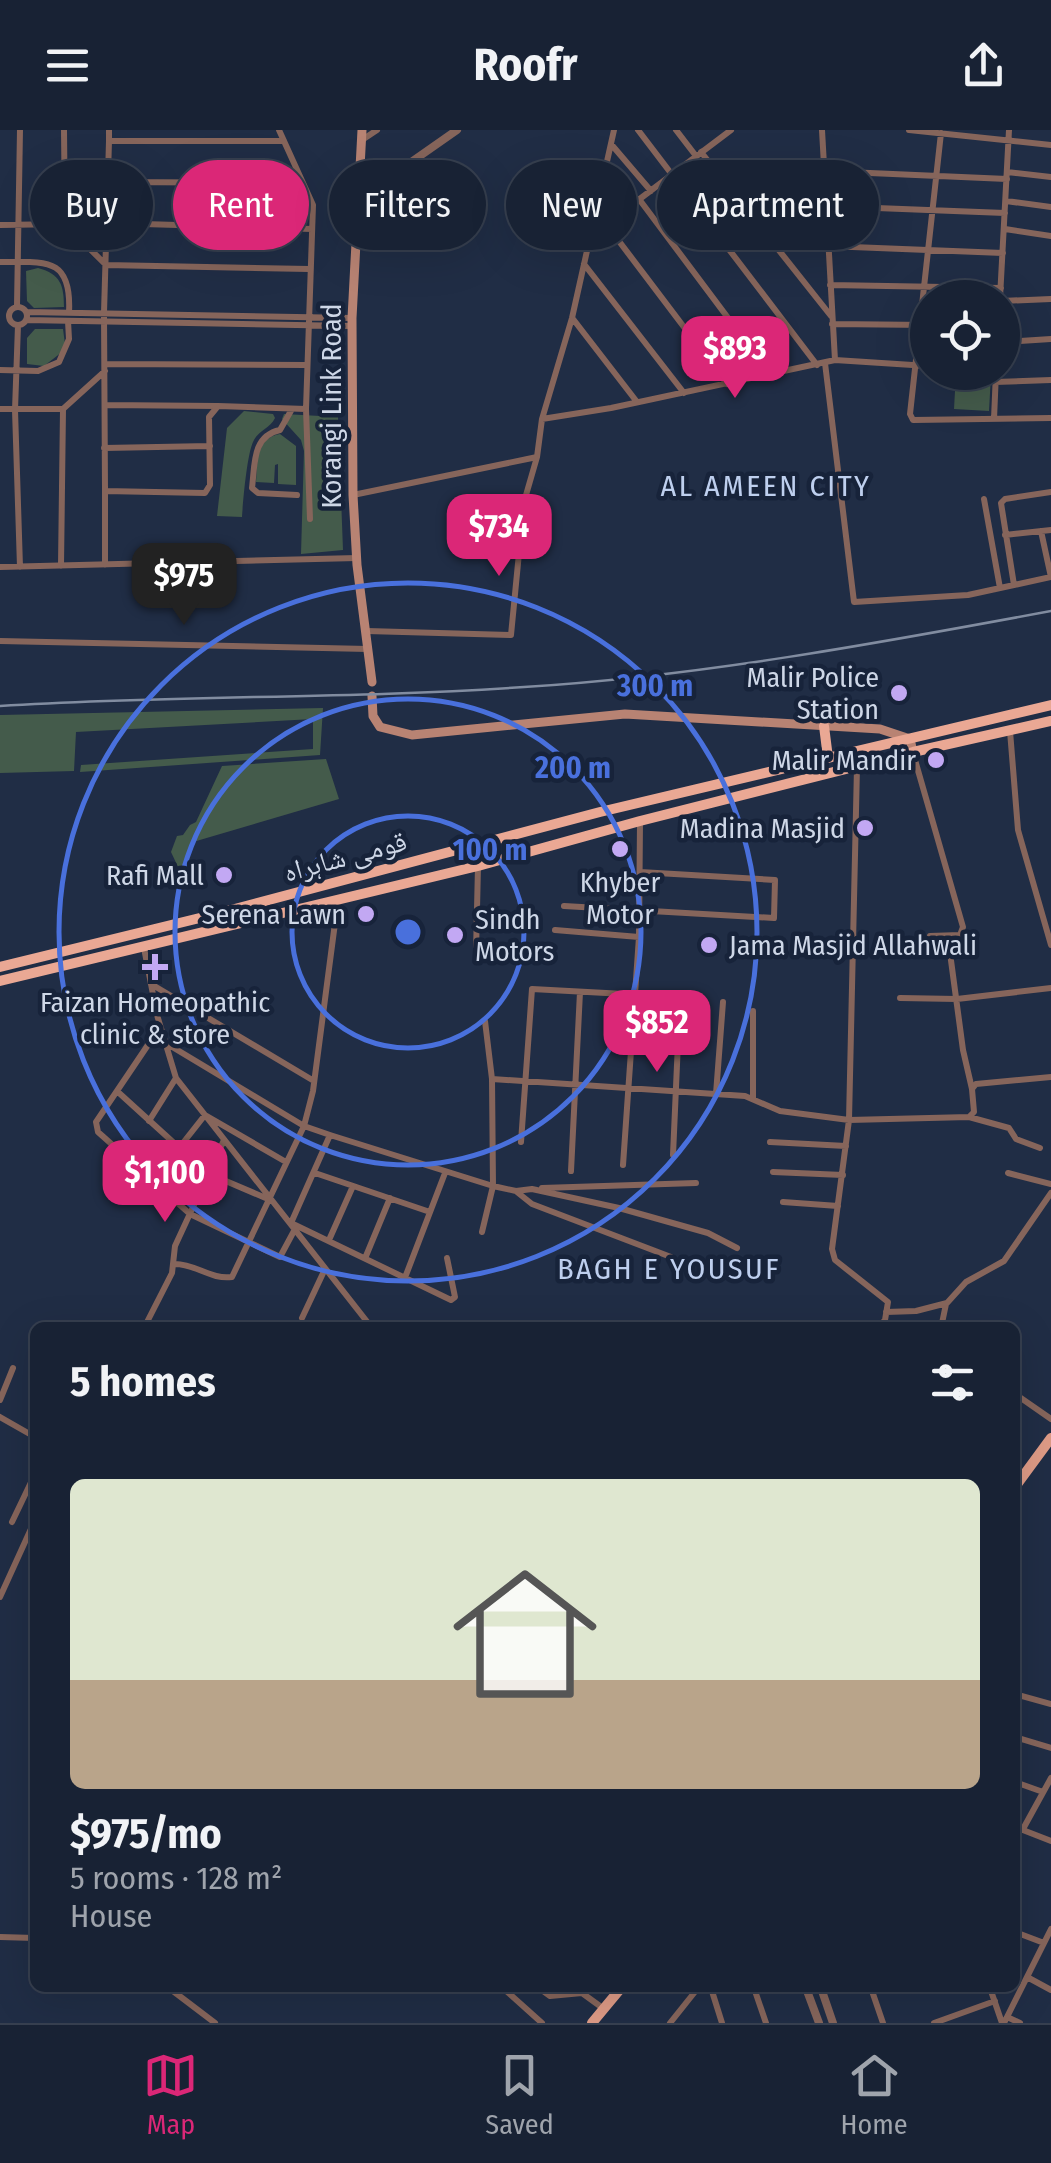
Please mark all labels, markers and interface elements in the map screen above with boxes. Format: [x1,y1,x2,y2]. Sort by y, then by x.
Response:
icon: menu [40,38,95,93]
text: Roofr [474,38,577,92]
icon: share [956,38,1011,93]
chip: Buy [30,160,153,250]
chip: Rent [173,160,309,250]
chip: Filters [329,160,486,250]
chip: New [506,160,637,250]
chip: Apartment [657,160,879,250]
map controls [910,280,1020,390]
button: locate [910,280,1020,390]
street label: Korangi Link Road [315,303,348,509]
pin: $893 [676,316,794,401]
text: $893 [703,329,767,367]
district label: AL AMEEN CITY [660,468,872,504]
pin: $734 [440,494,558,579]
text: $734 [469,507,529,545]
pin: $975 [125,543,243,628]
text: $975 [154,556,214,594]
place label: Malir Police Station [747,661,879,726]
text: 300 m [616,668,693,704]
marker: Malir Police Station [888,682,910,704]
place label: Malir Mandir [772,744,916,777]
marker: Malir Mandir [925,749,947,771]
text: 200 m [534,750,611,786]
place label: Madina Masjid [680,812,845,845]
marker: Madina Masjid [854,817,876,839]
street label: قومی شاہراہ [280,824,411,890]
text: 100 m [453,832,527,868]
marker: Khyber Motor [609,838,631,860]
place label: Rafi Mall [106,859,204,892]
marker: Rafi Mall [213,864,235,886]
place label: Khyber Motor [580,866,660,931]
place label: Serena Lawn [202,898,346,931]
marker: Serena Lawn [355,903,377,925]
place label: Sindh Motors [475,903,554,968]
centre of rings [390,914,426,950]
marker: Sindh Motors [444,924,466,946]
place label: Jama Masjid Allahwali [729,929,977,962]
marker: Jama Masjid Allahwali [698,934,720,956]
marker: Faizan Homeopathic clinic & store [142,954,168,980]
place label: Faizan Homeopathic clinic & store [40,986,270,1051]
pin: $852 [598,990,716,1075]
text: $852 [626,1003,688,1041]
pin: $1,100 [84,1140,246,1225]
text: $1,100 [125,1153,205,1191]
district label: BAGH E YOUSUF [557,1251,781,1287]
icon: filters [925,1355,980,1410]
text: 5 homes [70,1357,216,1407]
icon: home [435,1544,615,1724]
text: $975/mo [70,1809,222,1859]
text: 5 rooms · 128 m² [70,1859,282,1897]
text: House [70,1897,152,1935]
tab: Map [143,2048,198,2141]
tab: Saved [485,2048,554,2141]
tab: Home [841,2048,908,2141]

